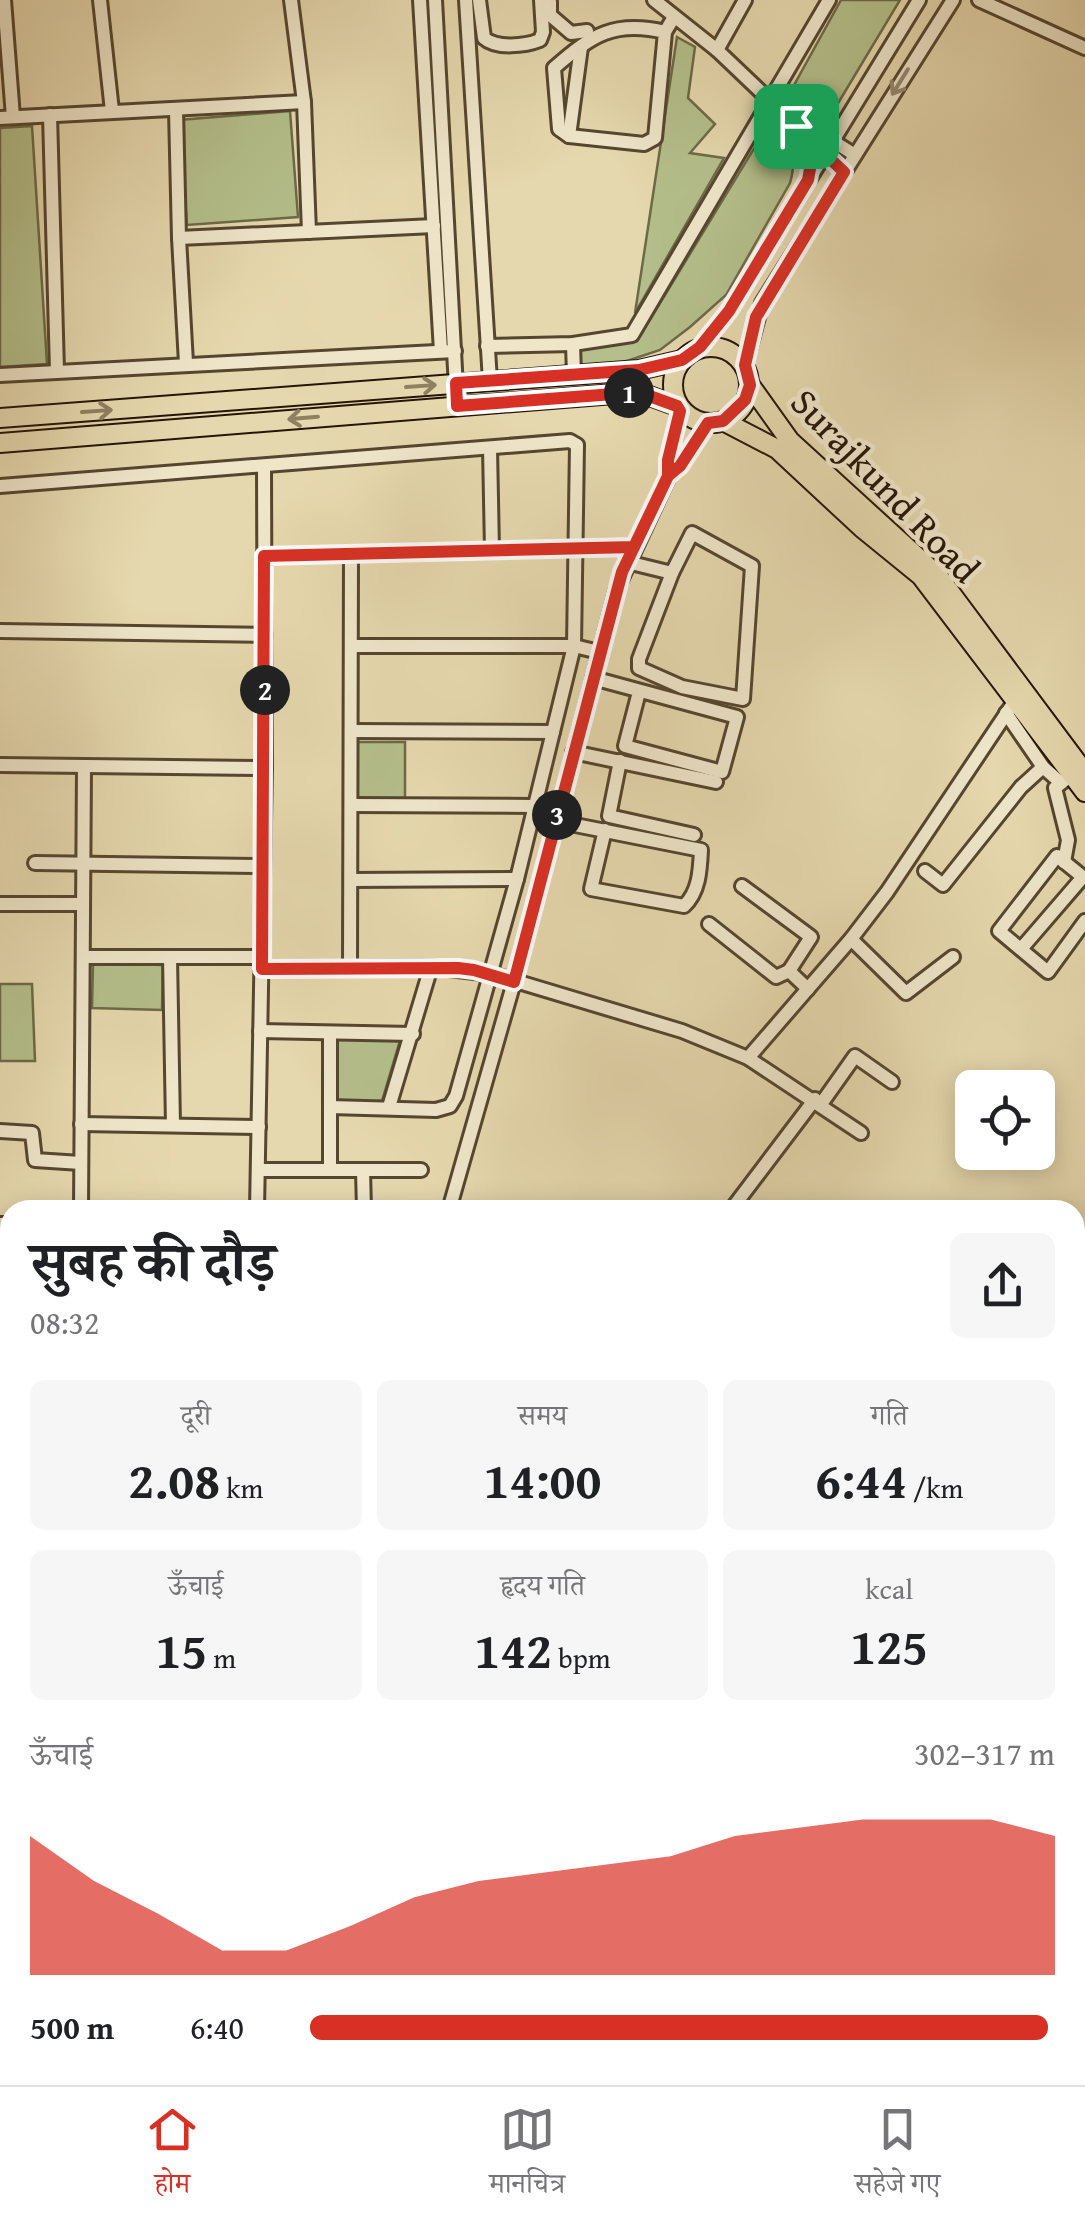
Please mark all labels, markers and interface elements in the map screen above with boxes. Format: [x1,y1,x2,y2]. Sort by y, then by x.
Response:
one-way arrow [890,67,911,96]
pin [754,84,839,169]
icon: arrive [769,99,824,154]
pin: 1 [604,368,654,418]
text: 1 [622,372,636,413]
street label: Surajkund Road [778,375,994,596]
one-way arrow [405,376,437,395]
one-way arrow [81,401,113,420]
one-way arrow [287,409,319,428]
pin: 2 [240,665,290,715]
text: 2 [258,669,272,710]
pin: 3 [532,790,582,840]
text: 3 [550,794,564,835]
map controls [955,1070,1055,1170]
button: locate [955,1070,1055,1170]
text: सुबह की दौड़ [30,1221,275,1301]
button: share [950,1233,1055,1338]
text: 08:32 [30,1299,99,1346]
text: दूरी [181,1394,211,1435]
text: समय [518,1394,567,1435]
text: गति [871,1394,907,1435]
text: 2.08 [128,1443,220,1516]
text: 14:00 [484,1443,601,1516]
text: 6:44 [815,1443,907,1516]
text: km [220,1467,263,1508]
text: /km [907,1467,963,1508]
text: ऊँचाई [168,1564,223,1605]
text: हृदय गति [500,1564,585,1605]
text: kcal [865,1568,913,1609]
text: 125 [850,1609,928,1682]
text: 15 [155,1613,207,1686]
text: 142 [474,1613,552,1686]
text: m [207,1637,236,1678]
text: bpm [552,1637,611,1678]
text: ऊँचाई [30,1730,93,1777]
text: 302–317 m [914,1730,1055,1777]
text: 500 m [30,2004,114,2051]
text: 6:40 [190,2004,244,2051]
tab: होम [145,2102,200,2211]
tab: मानचित्र [489,2102,565,2211]
tab: सहेजे गए [854,2102,940,2211]

